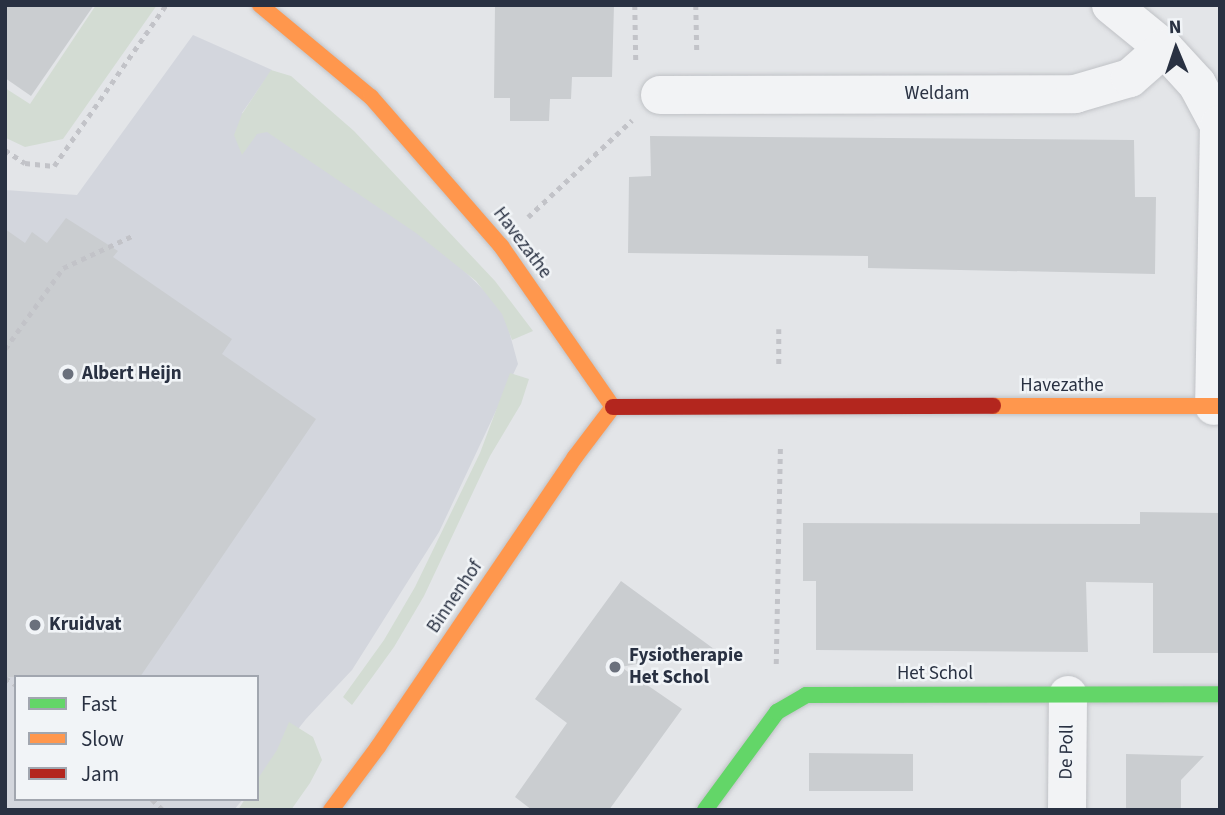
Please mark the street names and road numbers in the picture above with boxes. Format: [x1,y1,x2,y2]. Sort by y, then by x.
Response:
street label: Weldam [904,83,970,105]
street label: Havezathe [488,203,556,283]
street label: Havezathe [1020,375,1104,397]
street label: Binnenhof [422,556,488,638]
street label: Het Schol [897,663,973,685]
street label: De Poll [1055,724,1079,780]

